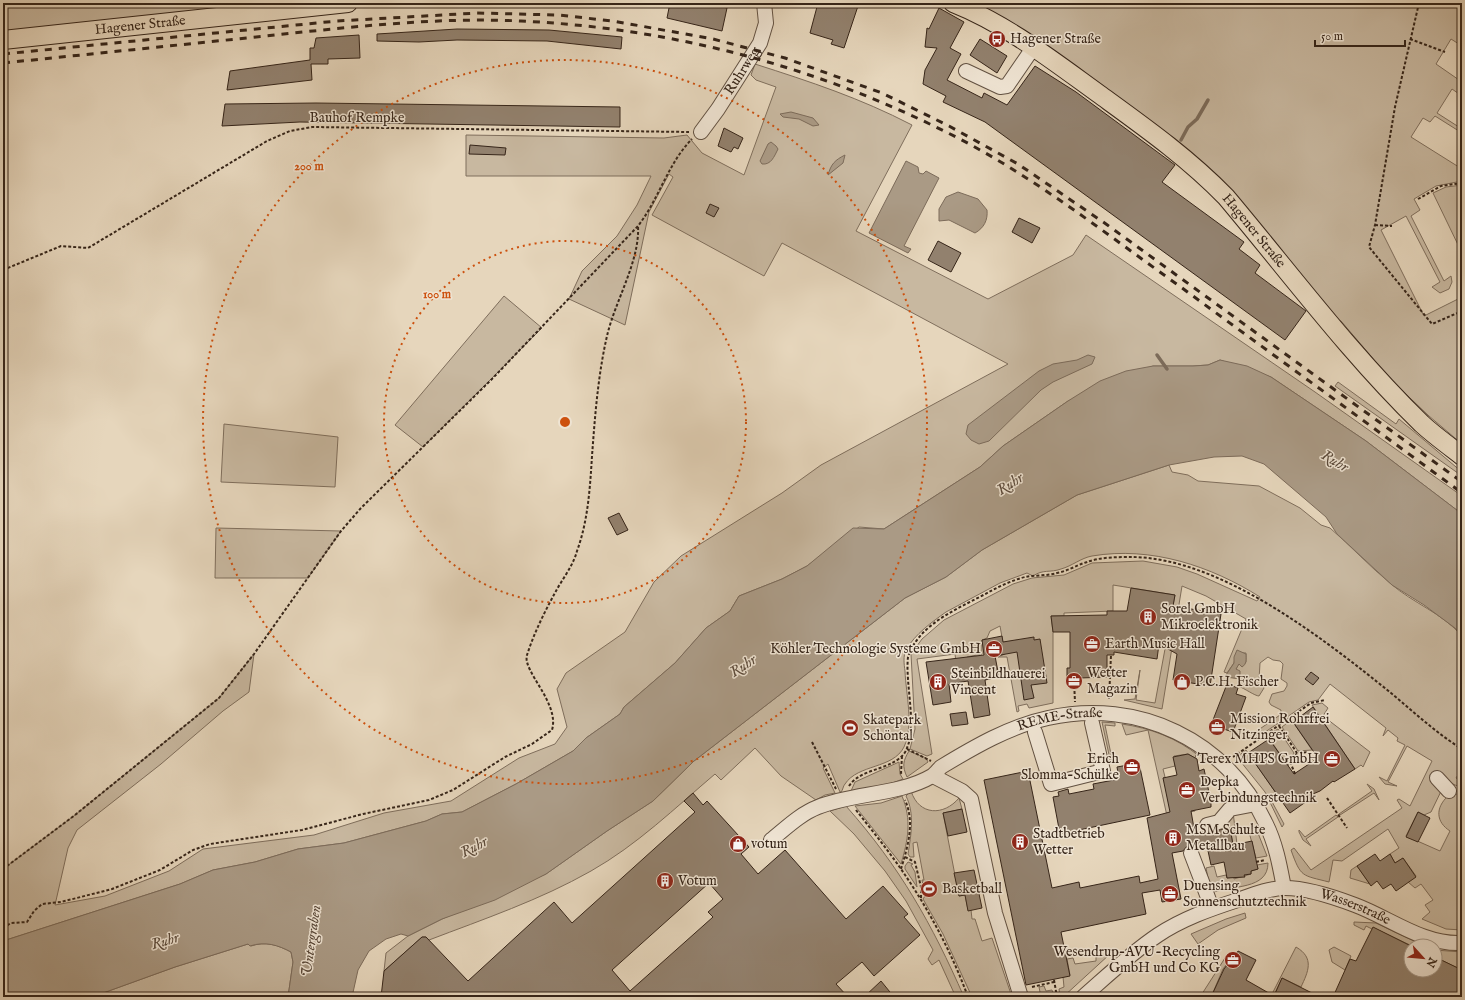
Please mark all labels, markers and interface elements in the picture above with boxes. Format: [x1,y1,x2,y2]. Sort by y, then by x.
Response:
street label: Hagener Straße [94,11,187,39]
scale bar [1315,22,1405,48]
bus stop icon: Hagener Straße [987,29,1007,49]
text: 50 m [1321,29,1343,44]
place label: Hagener Straße [1010,30,1102,48]
street label: Ruhrweg [720,43,765,98]
street label: Bauhof Rempke [310,109,405,127]
text: 200 m [294,159,324,174]
street label: Hagener Straße [1218,190,1290,272]
text: 100 m [423,287,452,302]
centre of rings [558,415,572,429]
water label: Ruhr [1318,446,1353,477]
water label: Ruhr [993,468,1028,500]
place label: Sorel GmbH Mikroelektronik [1161,600,1259,634]
building icon: Sorel GmbH Mikroelektronik [1138,607,1158,627]
office icon: Earth Music Hall [1082,634,1102,654]
place label: Earth Music Hall [1105,635,1205,653]
office icon: Köhler Technologie Systeme GmbH [984,639,1004,659]
place label: Köhler Technologie Systeme GmbH [770,640,981,658]
water label: Ruhr [726,650,761,682]
place label: Wetter Magazin [1087,664,1138,698]
place label: Steinbildhauerei Vincent [950,665,1046,699]
office icon: Wetter Magazin [1064,671,1084,691]
building icon: Steinbildhauerei Vincent [928,672,948,692]
shop icon: P.C.H. Fischer [1172,672,1192,692]
place label: P.C.H. Fischer [1195,673,1279,691]
street label: REME-Straße [1015,704,1104,735]
place label: Mission Rohrfrei Nitzinger [1230,710,1330,744]
place label: Skatepark Schöntal [863,711,922,745]
office icon: Mission Rohrfrei Nitzinger [1207,717,1227,737]
sports icon: Skatepark Schöntal [840,718,860,738]
office icon: Terex MHPS GmbH [1322,749,1342,769]
place label: Erich Slomma-Schülke [1021,750,1120,784]
place label: Terex MHPS GmbH [1197,750,1319,768]
office icon: Erich Slomma-Schülke [1122,757,1142,777]
place label: Depka Verbindungstechnik [1199,773,1317,807]
office icon: Depka Verbindungstechnik [1177,780,1197,800]
place label: MSM Schulte Metallbau [1186,821,1266,855]
place label: Stadtbetrieb Wetter [1033,825,1105,859]
building icon: MSM Schulte Metallbau [1163,828,1183,848]
water label: Ruhr [457,832,492,862]
building icon: Stadtbetrieb Wetter [1010,832,1030,852]
shop icon: votum [728,834,748,854]
place label: votum [751,835,788,853]
building icon: Votum [655,871,675,891]
place label: Votum [677,872,717,890]
place label: Duensing Sonnenschutztechnik [1183,877,1307,911]
sports icon: Basketball [919,879,939,899]
place label: Basketball [942,880,1002,898]
office icon: Duensing Sonnenschutztechnik [1160,884,1180,904]
street label: Wasserstraße [1318,885,1394,929]
water label: Untergraben [297,904,326,978]
water label: Ruhr [149,928,182,954]
north arrow [1403,938,1443,978]
place label: Wesendrup-AVU-Recycling GmbH und Co KG [1053,943,1221,977]
office icon: Wesendrup-AVU-Recycling GmbH und Co KG [1223,950,1243,970]
text: N [1422,954,1440,970]

